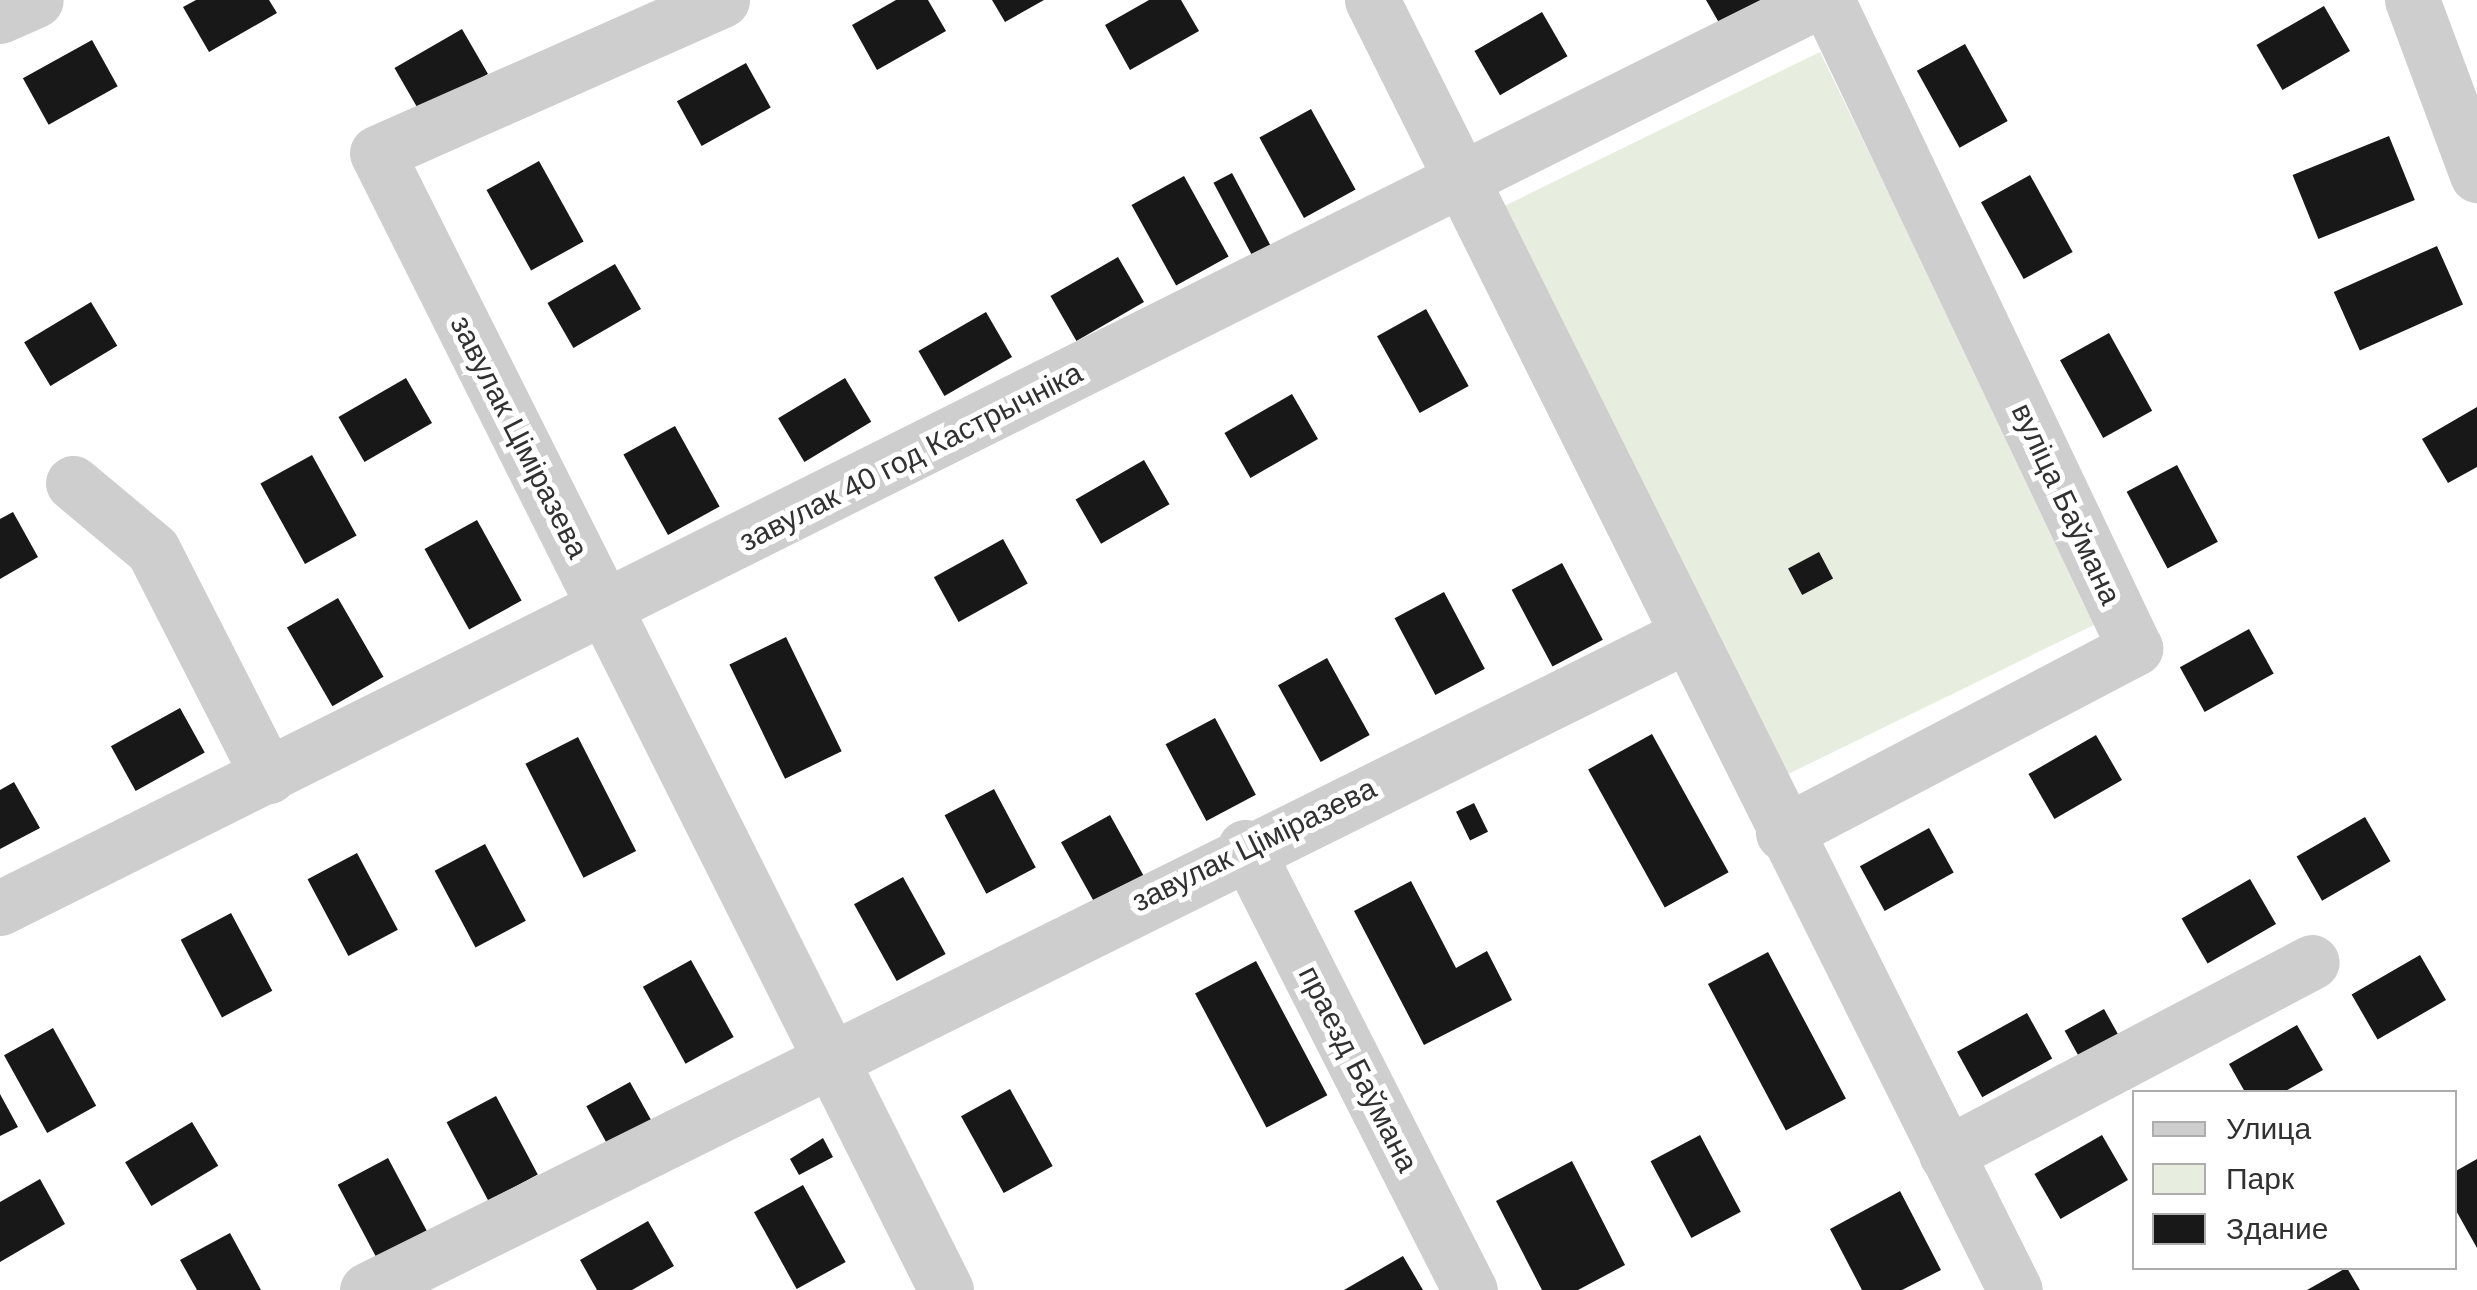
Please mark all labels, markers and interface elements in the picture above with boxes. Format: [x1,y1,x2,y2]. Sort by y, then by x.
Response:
street label: завулак Ціміразева [442,310,596,564]
street label: завулак 40 год Кастрычніка [734,355,1088,559]
street label: вуліца Баўмана [2004,398,2128,610]
street label: завулак Ціміразева [1126,770,1382,920]
street label: праезд Баўмана [1291,960,1425,1178]
legend [2132,1090,2457,1270]
text: Улица [2226,1112,2311,1145]
text: Парк [2226,1162,2294,1195]
text: Здание [2226,1212,2328,1245]

